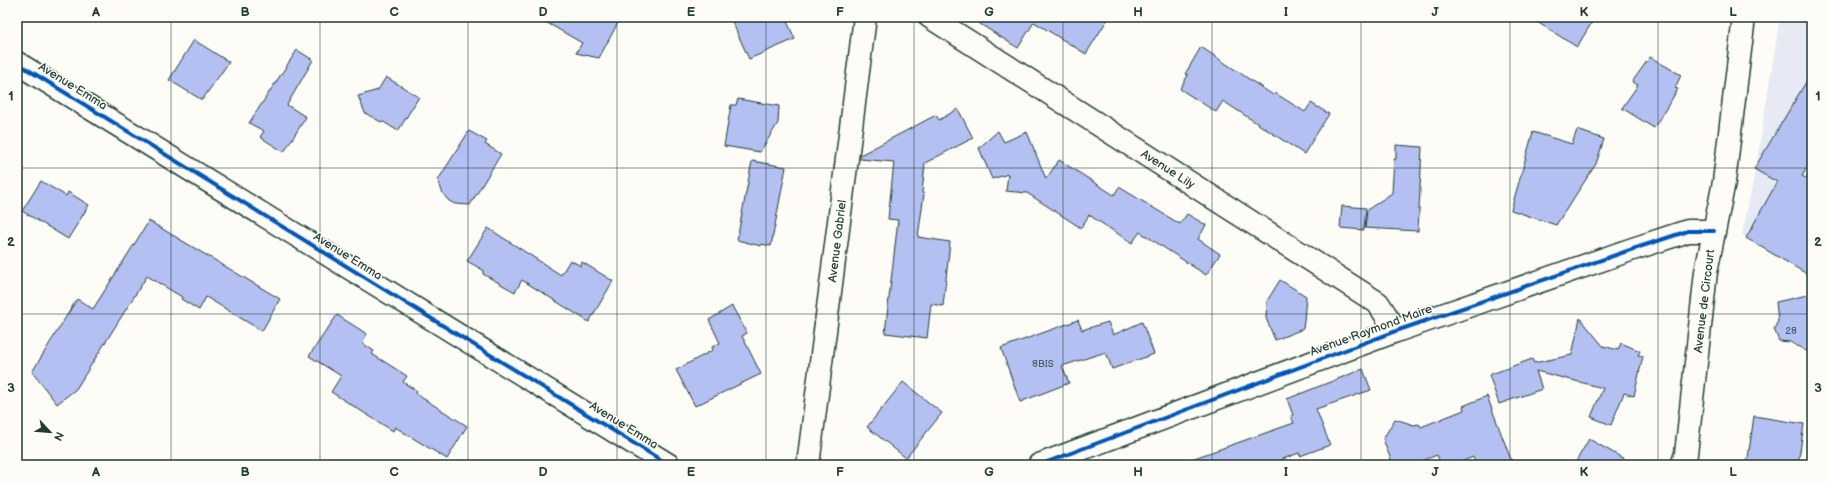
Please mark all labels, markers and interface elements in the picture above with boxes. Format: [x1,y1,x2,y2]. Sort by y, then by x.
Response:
text: A [91,4,100,20]
text: B [240,4,250,20]
text: C [389,4,399,20]
text: D [538,4,548,20]
text: E [687,4,696,20]
text: F [836,4,844,20]
text: G [984,4,994,20]
text: H [1133,4,1143,20]
text: I [1284,4,1288,20]
text: J [1431,4,1439,20]
text: K [1580,4,1589,20]
text: L [1729,4,1737,20]
street label: Avenue Emma [36,59,110,114]
text: 1 [8,88,14,104]
text: 1 [1815,88,1821,104]
street label: Avenue Lily [1138,146,1198,193]
street label: Avenue Gabriel [825,199,850,283]
street label: Avenue Emma [311,229,385,284]
text: 2 [7,234,15,250]
text: 2 [1814,234,1822,250]
street label: Avenue de Circourt [1691,248,1718,354]
street label: Avenue Raymond Maire [1308,301,1434,360]
house number: 28 [1785,325,1797,337]
house number: 8BIS [1032,358,1054,370]
text: 3 [7,380,15,396]
text: 3 [1814,380,1822,396]
street label: Avenue Emma [587,398,661,453]
north arrow [30,412,70,452]
text: N [51,430,66,443]
text: A [91,464,100,480]
text: B [240,464,250,480]
text: C [389,464,399,480]
text: D [538,464,548,480]
text: E [687,464,696,480]
text: F [836,464,844,480]
text: G [984,464,994,480]
text: H [1133,464,1143,480]
text: I [1284,464,1288,480]
text: J [1431,464,1439,480]
text: K [1580,464,1589,480]
text: L [1729,464,1737,480]

